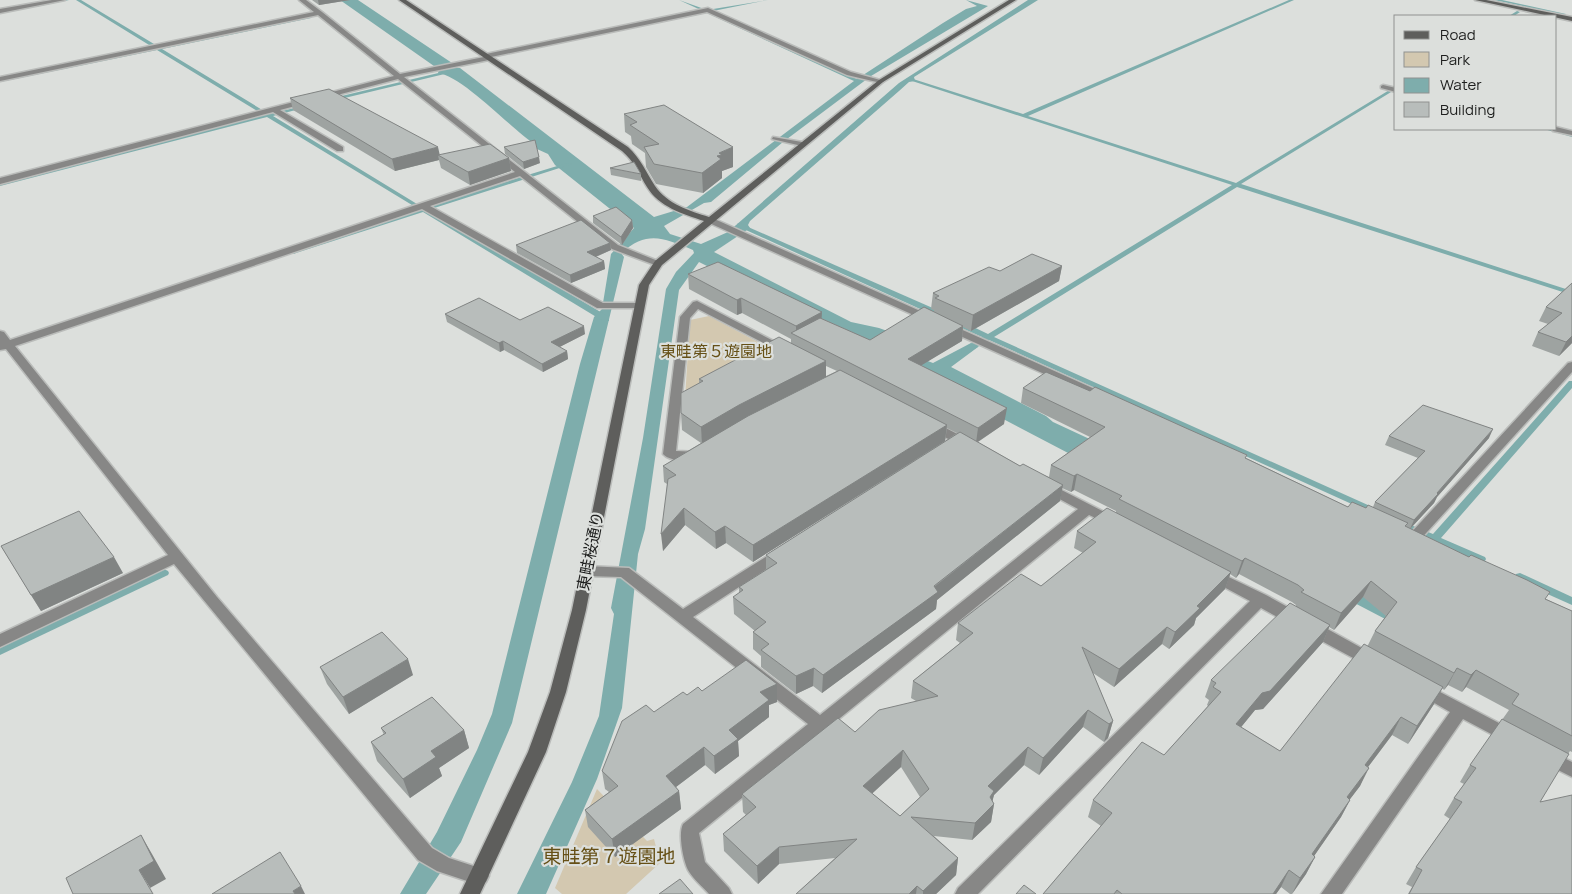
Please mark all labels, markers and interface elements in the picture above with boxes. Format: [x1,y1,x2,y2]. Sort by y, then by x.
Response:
legend [1394,15,1557,130]
text: Road [1440,24,1476,45]
text: Park [1440,49,1470,70]
text: Water [1440,74,1482,95]
text: Building [1440,99,1495,120]
park label: 東畦第５遊園地 [660,340,772,362]
street label: 東畦桜通り [572,510,608,592]
park label: 東畦第７遊園地 [542,843,676,869]

